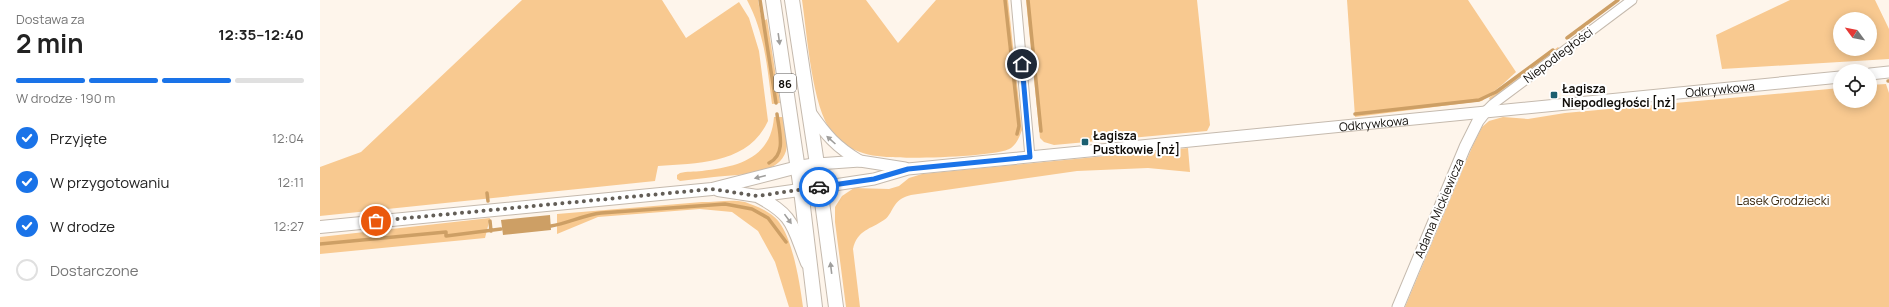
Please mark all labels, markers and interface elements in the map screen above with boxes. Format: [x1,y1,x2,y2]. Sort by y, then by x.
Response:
text: Dostawa za [16,10,84,28]
north arrow [1833,12,1877,56]
map controls [1833,12,1877,108]
street label: Niepodległości [1520,23,1596,87]
text: 12:35–12:40 [218,24,304,45]
text: 2 min [16,25,84,61]
one-way arrow [776,32,782,45]
pin [1005,47,1039,81]
icon: home [1011,53,1033,75]
button: locate [1833,64,1877,108]
road number: 86 [774,74,796,92]
street label: Odkrywkowa [1684,77,1756,101]
place label: Łagisza Niepodległości [nż] [1562,80,1676,111]
text: W drodze · 190 m [16,89,115,107]
marker: Łagisza Niepodległości [nż] [1549,90,1559,100]
street label: Odkrywkowa [1338,111,1409,135]
icon: check [16,127,38,149]
place label: Łagisza Pustkowie [nż] [1093,127,1180,158]
text: Przyjęte [50,128,107,149]
text: 12:04 [272,129,304,147]
one-way arrow [826,135,836,144]
marker: Łagisza Pustkowie [nż] [1080,137,1090,147]
street label: Adama Mickiewicza [1410,155,1468,261]
courier [799,167,839,207]
icon: check [16,171,38,193]
text: W przygotowaniu [50,172,169,193]
text: 12:11 [277,173,304,191]
one-way arrow [754,174,766,180]
icon: car [808,176,830,198]
park label: Lasek Grodziecki [1737,192,1829,209]
pin [359,204,393,238]
icon: bag [365,210,387,232]
one-way arrow [784,214,792,224]
icon: check [16,215,38,237]
text: W drodze [50,216,115,237]
text: 12:27 [274,217,304,235]
text: Dostarczone [50,260,139,281]
one-way arrow [828,262,834,274]

